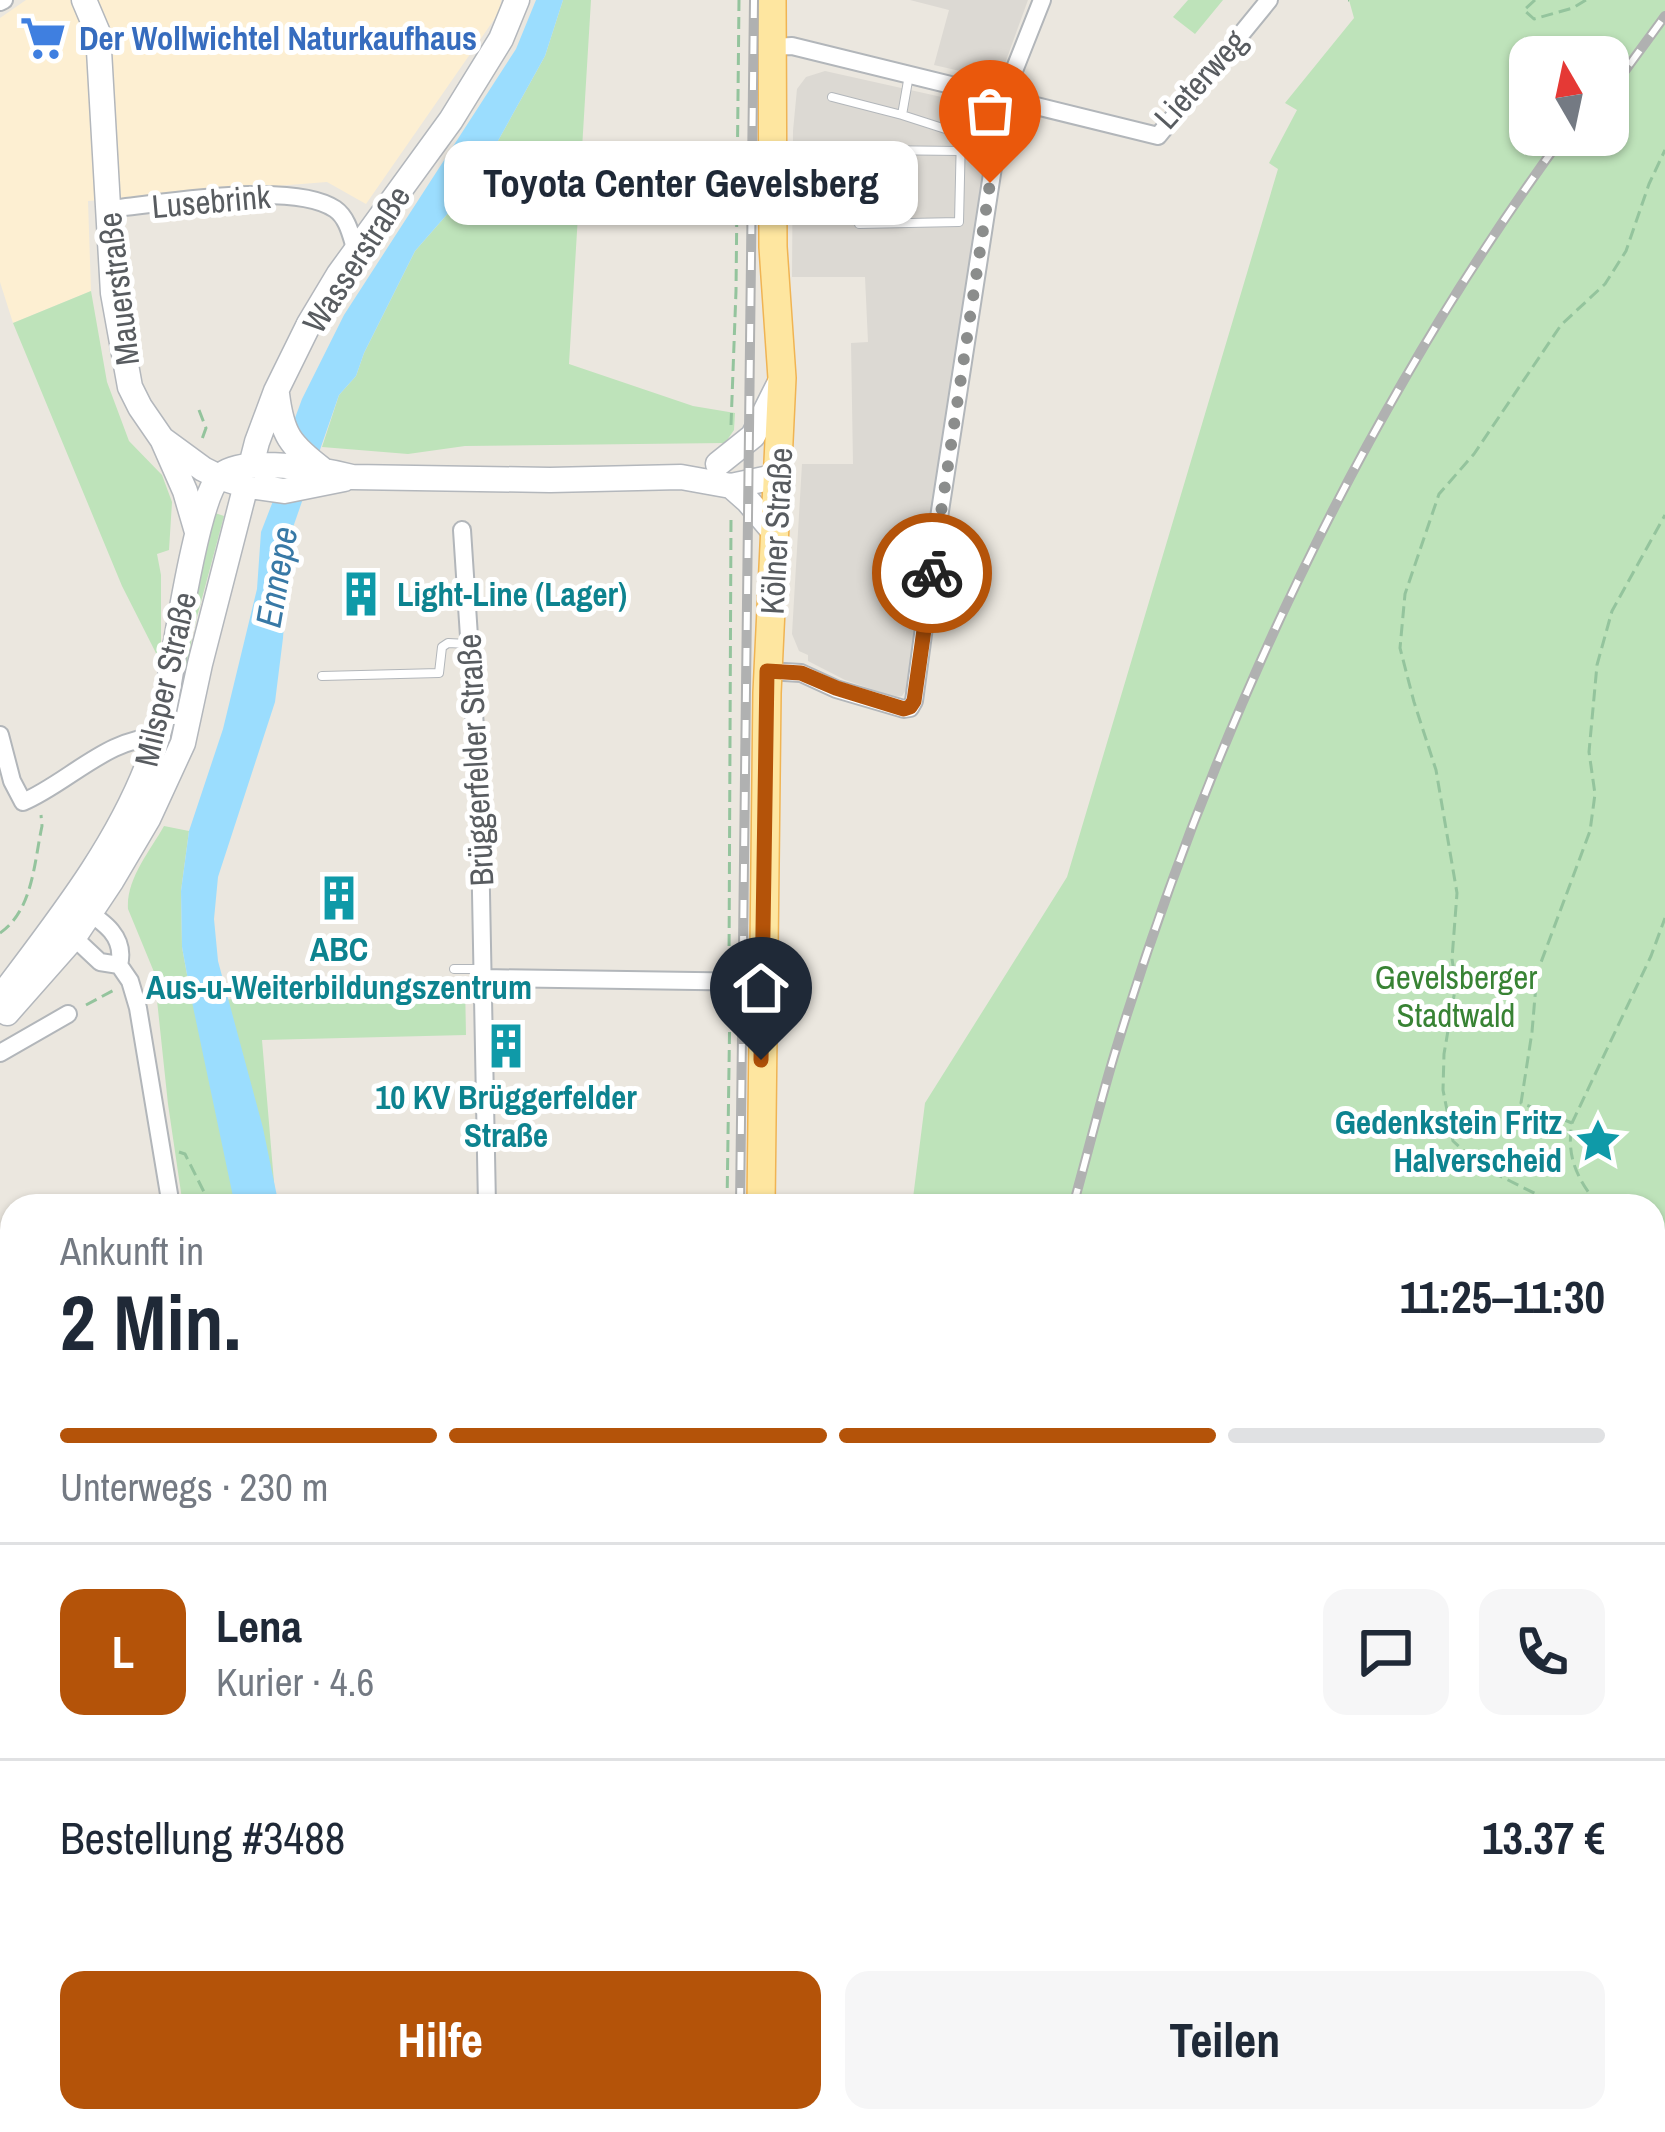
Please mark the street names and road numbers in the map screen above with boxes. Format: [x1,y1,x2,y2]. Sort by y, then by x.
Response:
street label: Lieterweg [1144,20,1256,138]
street label: Lusebrink [150,174,273,228]
street label: Wasserstraße [292,177,420,341]
street label: Mauerstraße [87,210,149,368]
street label: Kölner Straße [750,446,802,616]
street label: Milsper Straße [124,588,206,770]
street label: Brüggerfelder Straße [446,633,504,887]

